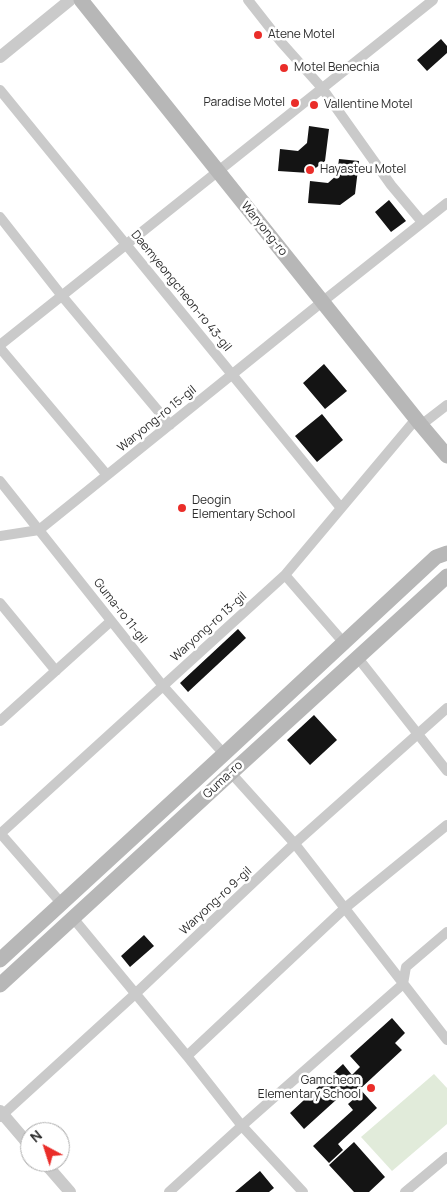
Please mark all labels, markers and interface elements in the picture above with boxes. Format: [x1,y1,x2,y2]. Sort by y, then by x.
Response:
place label: Atene Motel [268,28,335,42]
marker: Atene Motel [252,29,264,41]
place label: Motel Benechia [294,61,379,75]
marker: Motel Benechia [278,62,290,74]
place label: Paradise Motel [203,96,285,110]
marker: Paradise Motel [289,97,301,109]
place label: Vallentine Motel [324,98,413,112]
marker: Vallentine Motel [308,99,320,111]
place label: Hayasteu Motel [320,163,406,177]
marker: Hayasteu Motel [304,164,316,176]
street label: Waryong-ro [238,199,290,259]
street label: Daemyeongcheon-ro 43-gil [128,228,234,354]
street label: Waryong-ro 15-gil [115,383,199,455]
place label: Deogin Elementary School [192,494,295,522]
marker: Deogin Elementary School [176,502,188,514]
street label: Guma-ro 11-gil [90,576,150,646]
street label: Waryong-ro 13-gil [168,589,250,665]
street label: Guma-ro [200,758,246,802]
street label: Waryong-ro 9-gil [177,864,255,938]
place label: Gamcheon Elementary School [258,1074,361,1102]
marker: Gamcheon Elementary School [365,1082,377,1094]
north arrow [20,1122,70,1172]
text: N [26,1125,46,1146]

